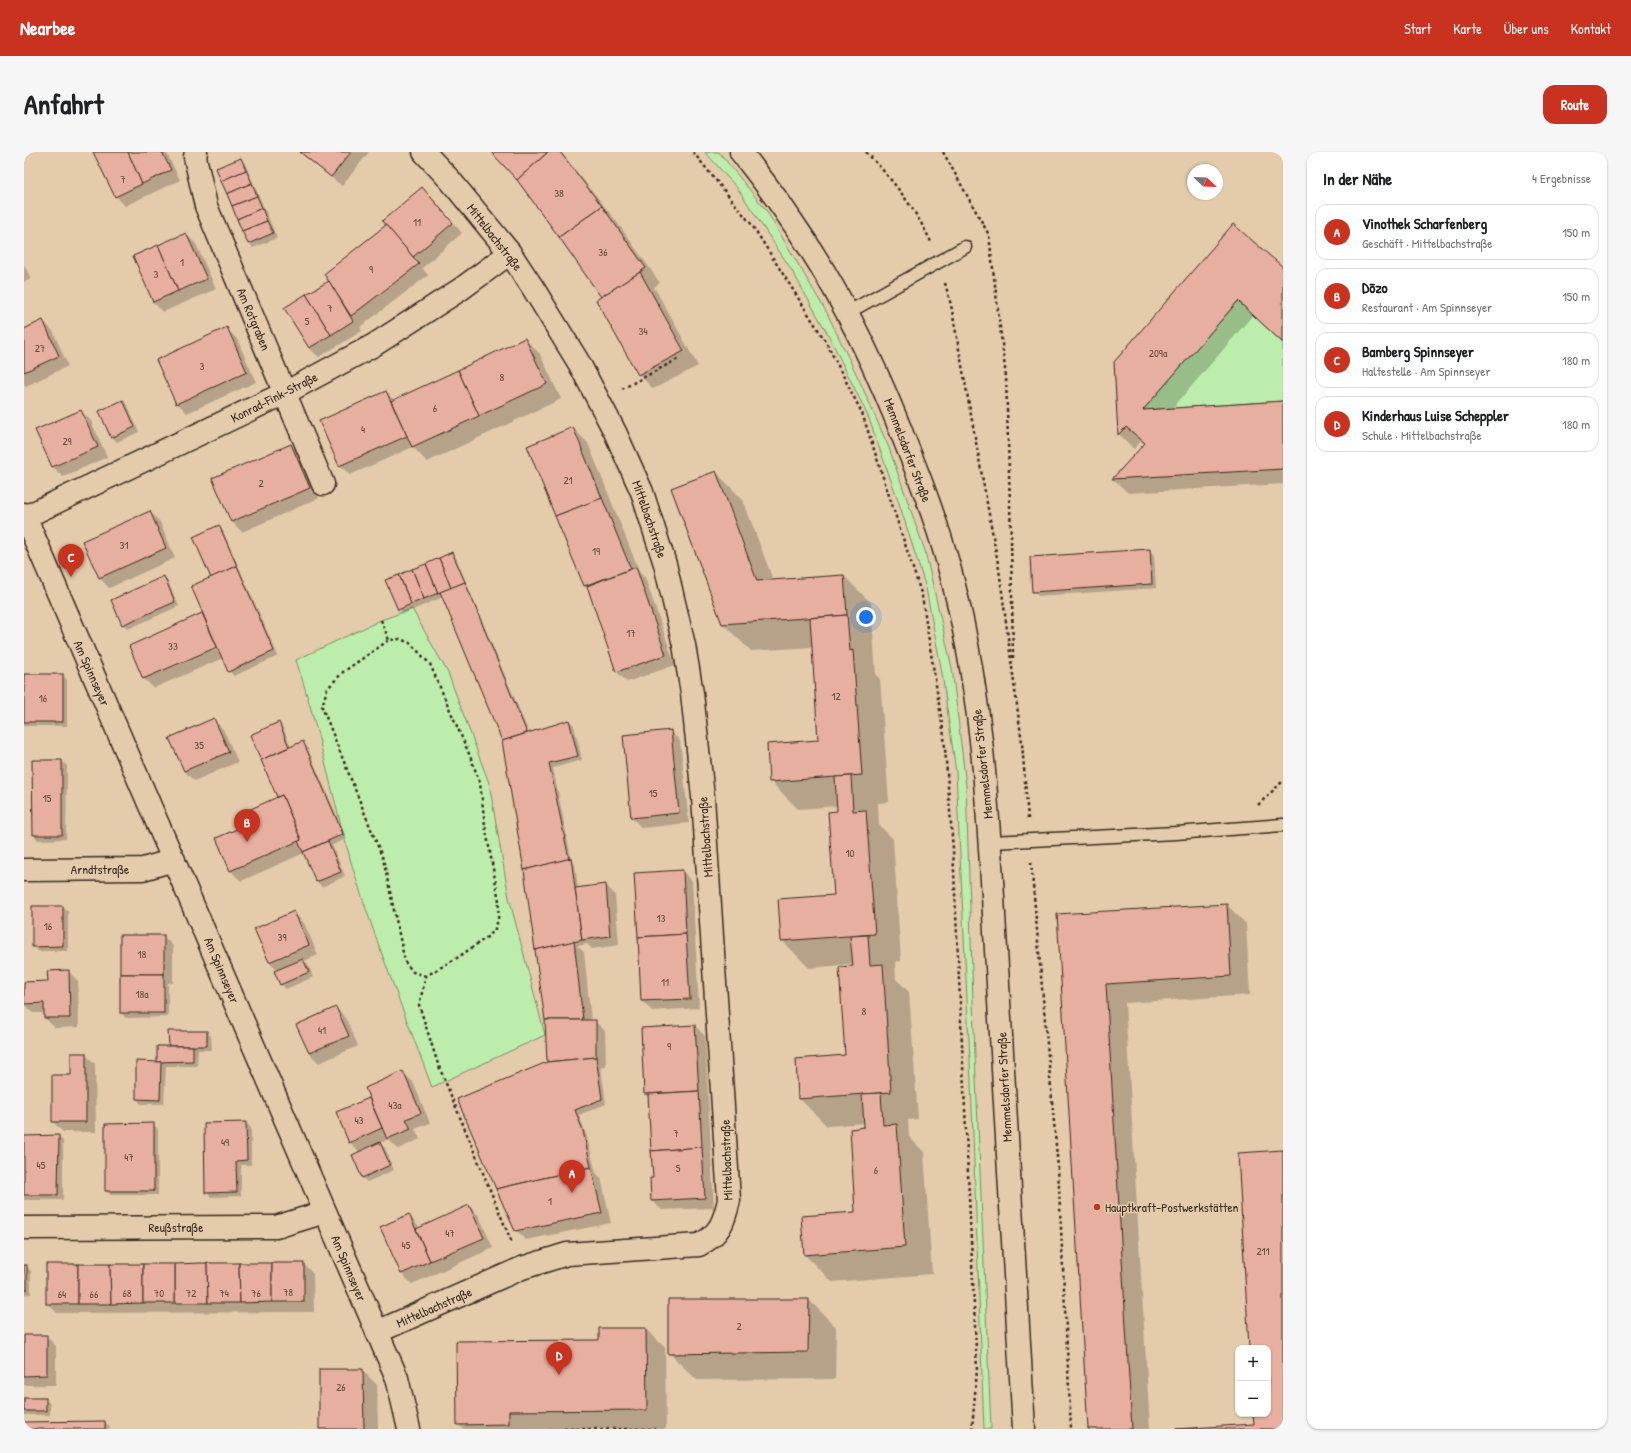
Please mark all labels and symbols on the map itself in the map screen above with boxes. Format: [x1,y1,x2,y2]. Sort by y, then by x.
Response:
north arrow [1187,164,1223,200]
house number: 7 [120,172,126,186]
house number: 38 [554,186,564,200]
street label: Mittelbachstraße [463,200,527,274]
house number: 11 [413,215,421,229]
house number: 36 [598,245,608,259]
house number: 1 [180,255,184,269]
house number: 9 [369,262,373,276]
house number: 3 [154,267,159,281]
street label: Am Rotgraben [233,285,275,353]
house number: 7 [327,301,333,315]
house number: 5 [305,314,310,328]
house number: 34 [638,324,648,338]
house number: 27 [35,341,45,355]
house number: 209a [1149,346,1168,360]
house number: 3 [200,359,205,373]
street label: Konrad-Fink-Straße [227,367,321,427]
house number: 8 [500,370,505,384]
street label: Memmelsdorfer Straße [880,395,936,505]
house number: 6 [433,401,438,415]
house number: 4 [361,422,365,436]
house number: 29 [62,434,72,448]
house number: 21 [563,473,573,487]
house number: 2 [258,476,264,490]
street label: Mittelbachstraße [628,478,672,560]
house number: 31 [120,538,128,552]
pin: C [58,544,84,577]
house number: 19 [592,544,600,558]
your location [856,607,876,627]
house number: 17 [626,626,636,640]
street label: Am Spinnseyer [69,637,115,709]
house number: 33 [168,639,178,653]
house number: 12 [831,689,841,703]
house number: 16 [39,691,48,705]
street label: Memmelsdorfer Straße [967,708,997,820]
house number: 35 [194,738,204,752]
house number: 15 [649,786,658,800]
house number: 15 [43,791,52,805]
street label: Mittelbachstraße [693,796,717,878]
pin: B [234,809,260,842]
house number: 10 [846,846,855,860]
street label: Arndtstraße [71,860,129,878]
house number: 13 [657,911,666,925]
house number: 16 [44,919,53,933]
house number: 39 [278,930,286,944]
street label: Am Spinnseyer [200,934,244,1006]
house number: 18 [138,947,147,961]
house number: 11 [661,975,669,989]
house number: 18a [135,987,149,1001]
house number: 8 [862,1004,867,1018]
house number: 41 [318,1023,326,1037]
street label: Memmelsdorfer Straße [992,1032,1016,1142]
house number: 9 [667,1039,671,1053]
house number: 43a [388,1098,402,1112]
house number: 43 [354,1113,364,1127]
street label: Mittelbachstraße [716,1119,736,1201]
house number: 7 [673,1126,679,1140]
house number: 49 [221,1135,229,1149]
house number: 47 [124,1150,134,1164]
house number: 45 [37,1158,46,1172]
pin: A [559,1160,585,1193]
house number: 5 [676,1161,681,1175]
house number: 6 [874,1163,879,1177]
house number: 1 [548,1194,552,1208]
place label: Hauptkraft-Postwerkstätten [1105,1198,1239,1216]
marker: Hauptkraft-Postwerkstätten [1092,1202,1102,1212]
street label: Reußstraße [149,1218,203,1236]
house number: 47 [445,1226,455,1240]
street label: Am Spinnseyer [327,1232,371,1304]
house number: 45 [402,1238,411,1252]
house number: 211 [1256,1244,1270,1258]
street label: Mittelbachstraße [393,1282,475,1332]
house number: 78 [283,1285,293,1299]
house number: 68 [122,1286,132,1300]
house number: 70 [154,1286,164,1300]
house number: 72 [186,1286,196,1300]
house number: 74 [219,1286,229,1300]
house number: 76 [251,1286,262,1300]
house number: 64 [58,1287,66,1301]
house number: 66 [90,1287,99,1301]
house number: 2 [736,1319,742,1333]
pin: D [546,1342,572,1375]
house number: 26 [336,1380,346,1394]

